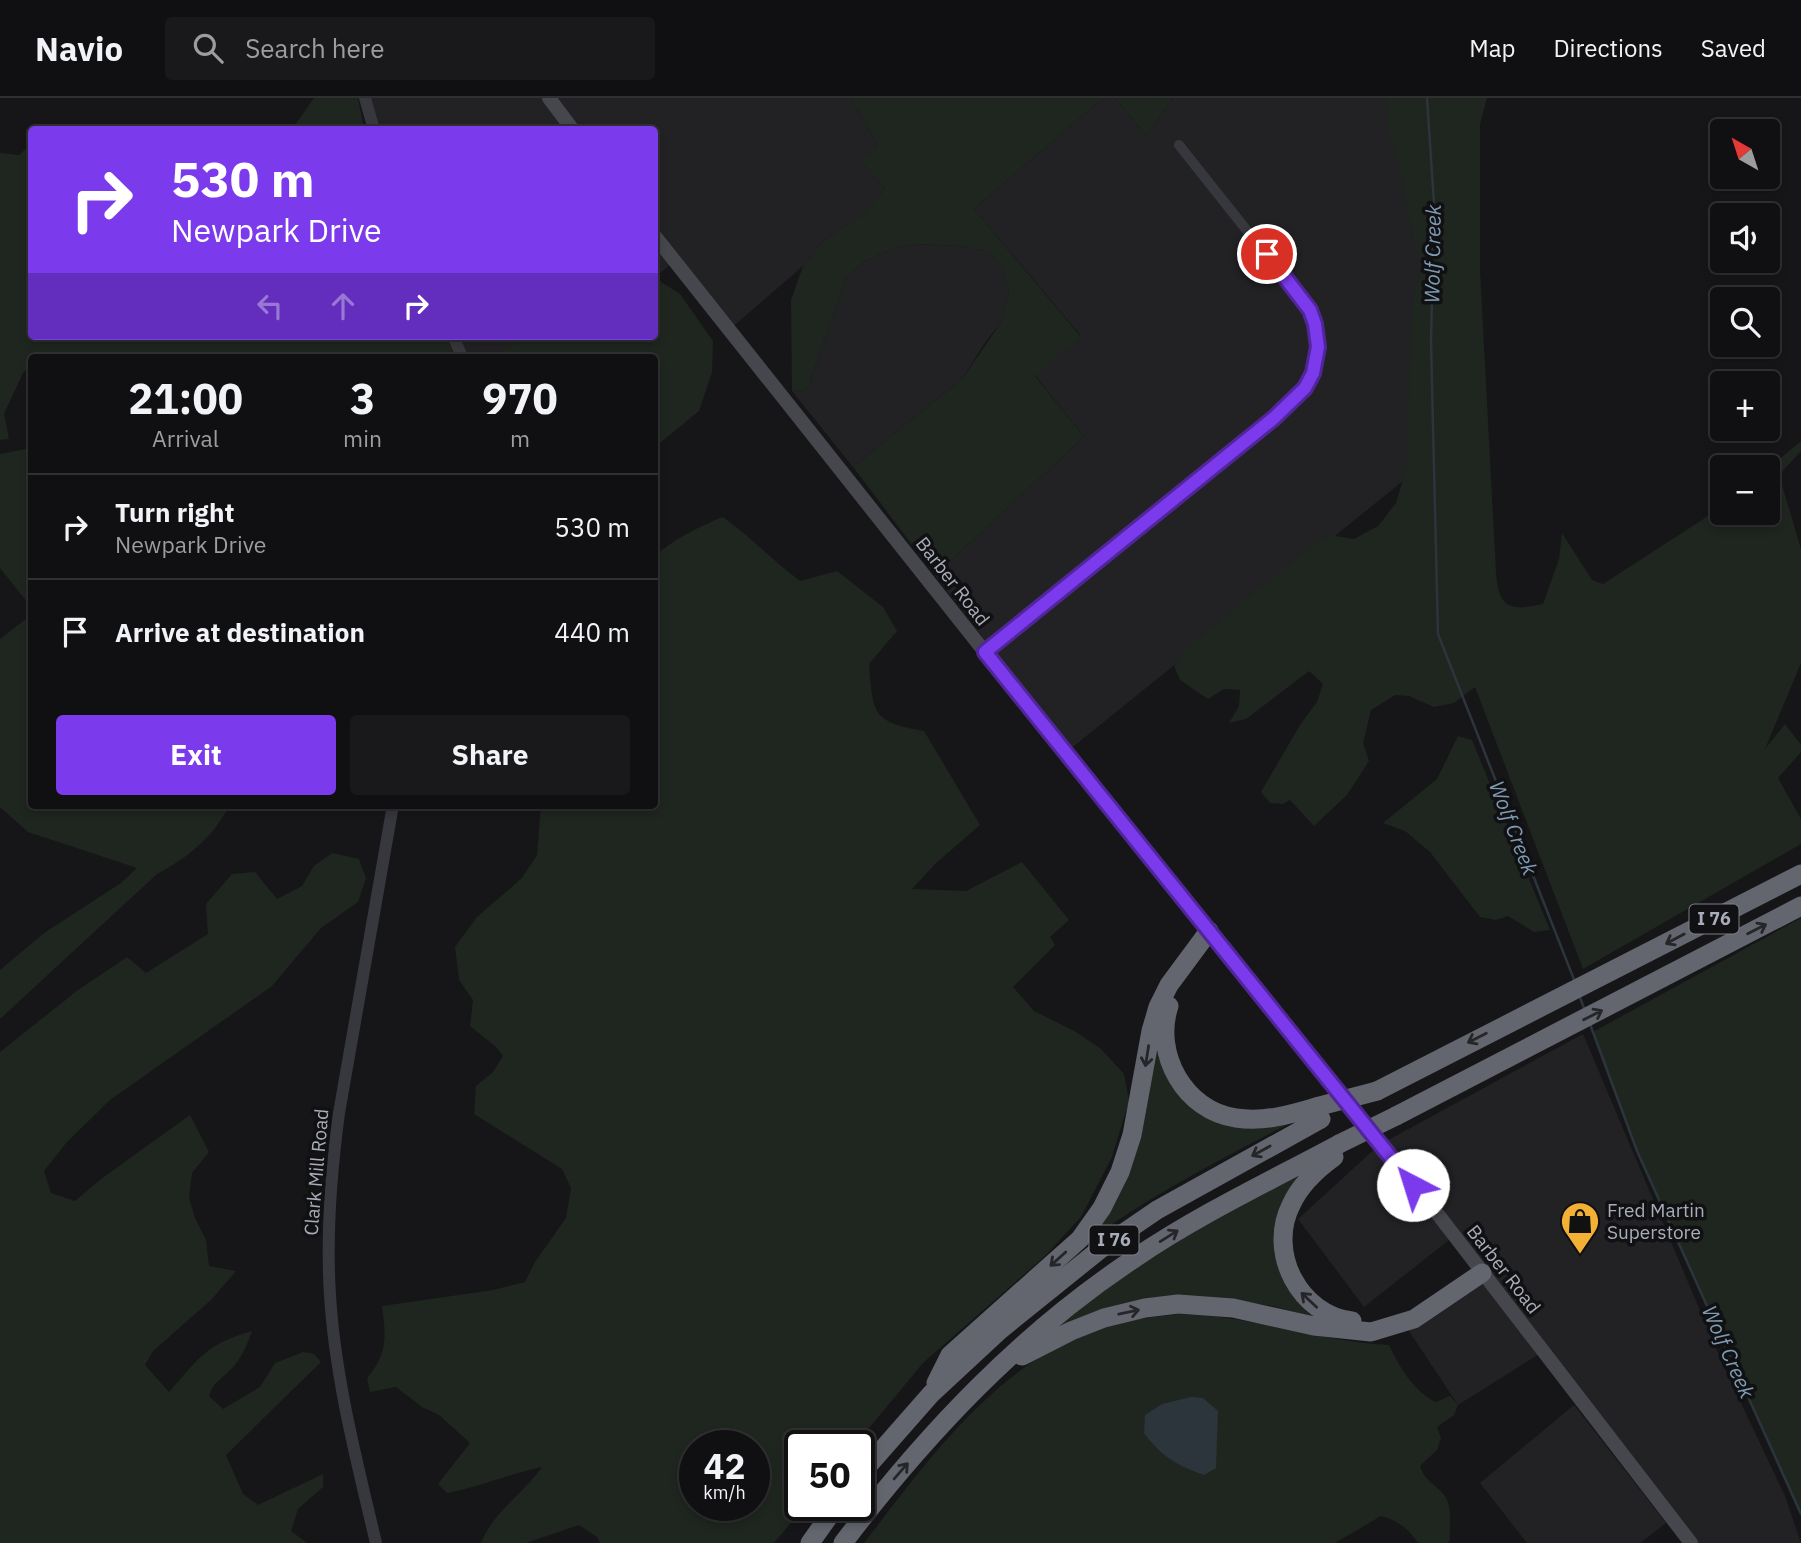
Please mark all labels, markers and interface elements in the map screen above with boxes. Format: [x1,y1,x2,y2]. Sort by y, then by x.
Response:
search box [165,17,655,80]
text: Navio [35,27,123,70]
icon: search [189,29,227,67]
text: Search here [245,31,385,65]
text: Map [1469,32,1515,64]
text: Directions [1553,32,1663,64]
text: Saved [1701,32,1766,64]
north arrow [1710,119,1780,189]
map controls [1710,119,1780,525]
text: 530 m [171,147,315,210]
icon: right [56,154,147,245]
water label: Wolf Creek [1417,203,1447,304]
button: sound [1710,203,1780,273]
text: Newpark Drive [171,209,382,251]
pin [1237,224,1297,284]
icon: arrive [1248,235,1286,273]
icon: left [251,287,289,325]
icon: ahead [324,287,362,325]
icon: right [397,287,435,325]
button: search [1710,287,1780,357]
text: 21:00 [128,371,243,426]
text: 3 [350,371,375,426]
text: 970 [482,371,558,426]
button: + [1710,371,1780,441]
text: Arrival [152,423,219,453]
text: min [343,423,382,453]
text: m [510,423,530,453]
button: − [1710,455,1780,525]
text: Turn right [115,495,234,529]
icon: right [56,508,94,546]
text: 530 m [554,510,630,544]
text: Newpark Drive [115,529,266,559]
street label: Barber Road [911,532,995,630]
icon: arrive [56,613,94,651]
text: Arrive at destination [115,615,365,649]
text: 440 m [554,615,630,649]
button: Exit [56,715,336,795]
button: Share [350,715,630,795]
water label: Wolf Creek [1483,776,1545,880]
road number: I 76 [1690,904,1738,934]
one-way arrow [1746,921,1767,935]
one-way arrow [1665,933,1686,947]
one-way arrow [1582,1007,1603,1021]
one-way arrow [1467,1032,1488,1046]
one-way arrow [1140,1044,1153,1067]
street label: Clark Mill Road [299,1108,333,1236]
one-way arrow [1251,1145,1272,1158]
position arrow [1376,1148,1450,1222]
place label: Fred Martin Superstore [1607,1198,1705,1244]
shop icon: Fred Martin Superstore [1559,1200,1601,1255]
street label: Barber Road [1462,1220,1546,1318]
road number: I 76 [1090,1226,1138,1254]
one-way arrow [1158,1229,1178,1243]
one-way arrow [1049,1251,1067,1267]
one-way arrow [1301,1291,1318,1308]
water label: Wolf Creek [1696,1301,1762,1403]
one-way arrow [1117,1304,1140,1318]
speed limit sign: 50 [784,1430,875,1521]
text: 42 [703,1443,746,1489]
one-way arrow [893,1462,909,1480]
text: km/h [703,1481,746,1504]

